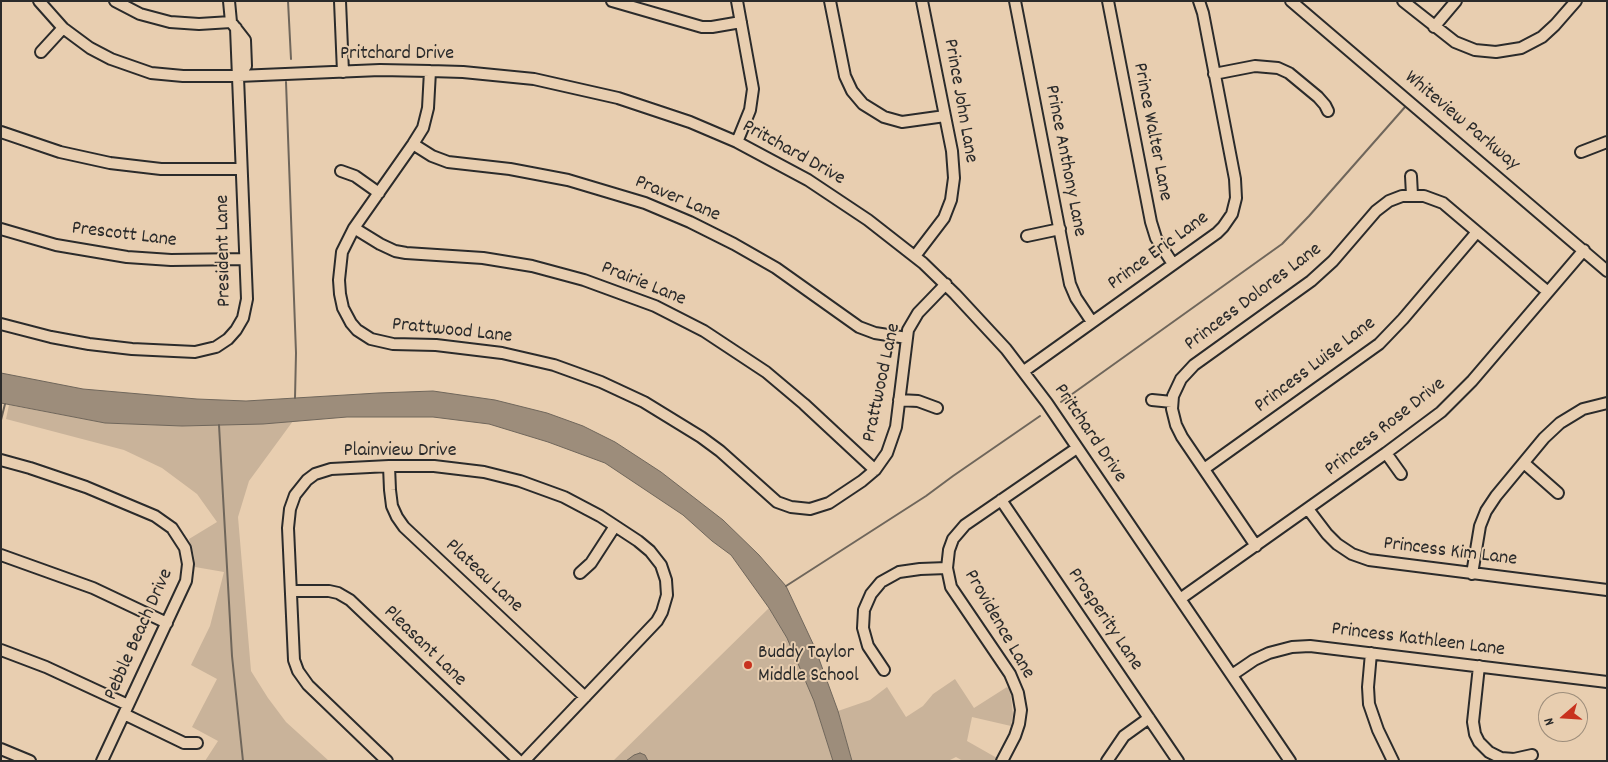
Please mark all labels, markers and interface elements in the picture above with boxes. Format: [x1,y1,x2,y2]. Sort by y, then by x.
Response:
street label: Prince John Lane [936,37,982,165]
street label: Pritchard Drive [340,43,454,67]
street label: Prince Walter Lane [1126,61,1176,203]
street label: Whiteview Parkway [1398,67,1524,177]
street label: Prince Anthony Lane [1038,83,1090,239]
street label: Pritchard Drive [737,116,849,192]
street label: Praver Lane [631,171,723,229]
street label: President Lane [212,195,238,307]
street label: Prince Eric Lane [1104,207,1214,297]
street label: Prescott Lane [70,218,178,254]
street label: Princess Dolores Lane [1181,239,1327,357]
street label: Prairie Lane [597,257,689,313]
street label: Princess Luise Lane [1251,313,1381,419]
street label: Prattwood Lane [391,314,513,350]
street label: Prattwood Lane [859,321,907,445]
street label: Princess Rose Drive [1321,373,1451,483]
street label: Pritchard Drive [1047,380,1131,488]
street label: Plainview Drive [344,440,456,464]
street label: Princess Kim Lane [1382,533,1518,573]
street label: Plateau Lane [439,535,527,619]
street label: Prosperity Lane [1061,564,1147,676]
street label: Pebble Beach Drive [100,566,180,704]
street label: Providence Lane [957,566,1039,684]
street label: Pleasant Lane [377,601,471,693]
street label: Princess Kathleen Lane [1330,618,1506,664]
place label: Buddy Taylor Middle School [758,642,859,689]
marker: Buddy Taylor Middle School [742,659,754,671]
north arrow [1538,692,1588,742]
text: N [1539,715,1560,728]

